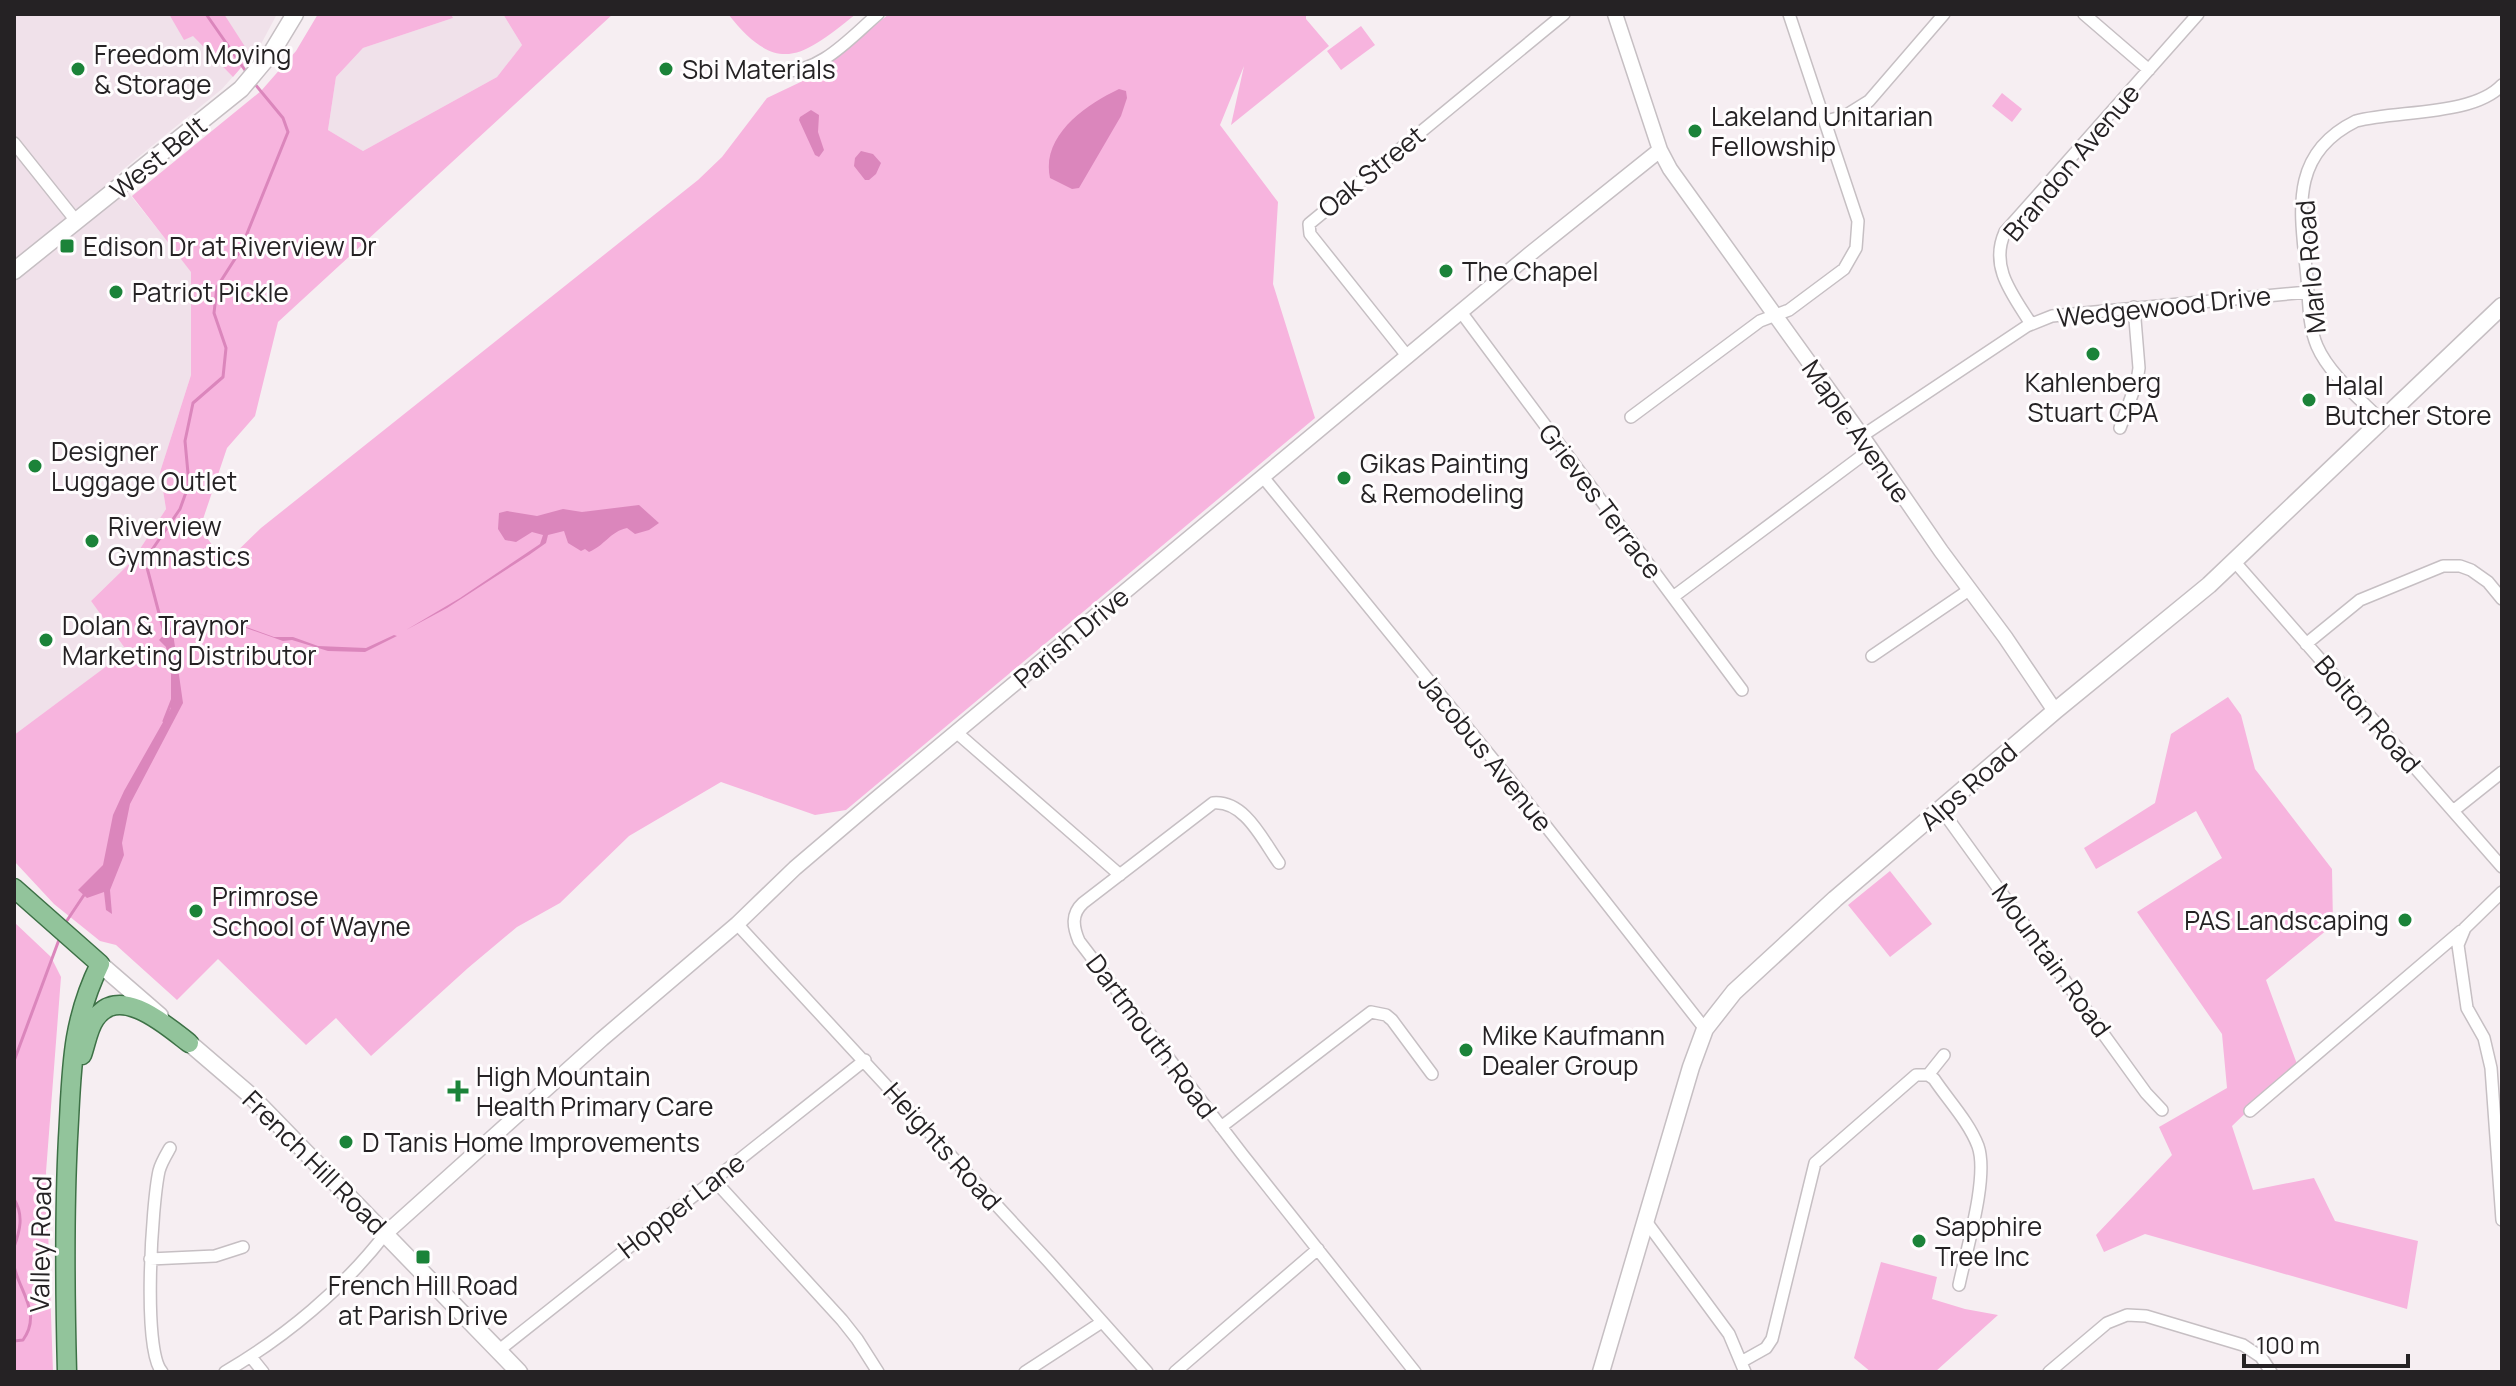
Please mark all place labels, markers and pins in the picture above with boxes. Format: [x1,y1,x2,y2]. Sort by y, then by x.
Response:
place label: Freedom Moving & Storage [94,36,291,102]
place label: Sbi Materials [682,51,836,87]
marker: Freedom Moving & Storage [69,60,87,78]
marker: Sbi Materials [657,60,675,78]
place label: Lakeland Unitarian Fellowship [1711,98,1933,164]
marker: Lakeland Unitarian Fellowship [1686,122,1704,140]
place label: Edison Dr at Riverview Dr [83,228,377,264]
marker: Edison Dr at Riverview Dr [58,237,76,255]
place label: The Chapel [1462,253,1599,289]
marker: The Chapel [1437,262,1455,280]
place label: Patriot Pickle [132,274,289,310]
marker: Patriot Pickle [107,283,125,301]
marker: Kahlenberg Stuart CPA [2084,345,2102,363]
place label: Kahlenberg Stuart CPA [2025,364,2161,430]
place label: Halal Butcher Store [2325,367,2492,433]
marker: Halal Butcher Store [2300,391,2318,409]
place label: Designer Luggage Outlet [51,433,237,499]
place label: Gikas Painting & Remodeling [1360,445,1529,511]
marker: Designer Luggage Outlet [26,457,44,475]
marker: Gikas Painting & Remodeling [1335,469,1353,487]
place label: Riverview Gymnastics [108,508,250,574]
marker: Riverview Gymnastics [83,532,101,550]
place label: Dolan & Traynor Marketing Distributor [62,607,317,673]
marker: Dolan & Traynor Marketing Distributor [37,631,55,649]
place label: Primrose School of Wayne [212,878,411,944]
marker: Primrose School of Wayne [187,902,205,920]
place label: PAS Landscaping [2184,902,2389,938]
marker: PAS Landscaping [2396,911,2414,929]
place label: Mike Kaufmann Dealer Group [1482,1017,1665,1083]
marker: Mike Kaufmann Dealer Group [1457,1041,1475,1059]
place label: High Mountain Health Primary Care [476,1058,713,1124]
marker: High Mountain Health Primary Care [447,1080,469,1102]
place label: D Tanis Home Improvements [362,1124,700,1160]
marker: D Tanis Home Improvements [337,1133,355,1151]
place label: Sapphire Tree Inc [1935,1208,2042,1274]
marker: Sapphire Tree Inc [1910,1232,1928,1250]
marker: French Hill Road at Parish Drive [414,1248,432,1266]
place label: French Hill Road at Parish Drive [328,1267,518,1333]

